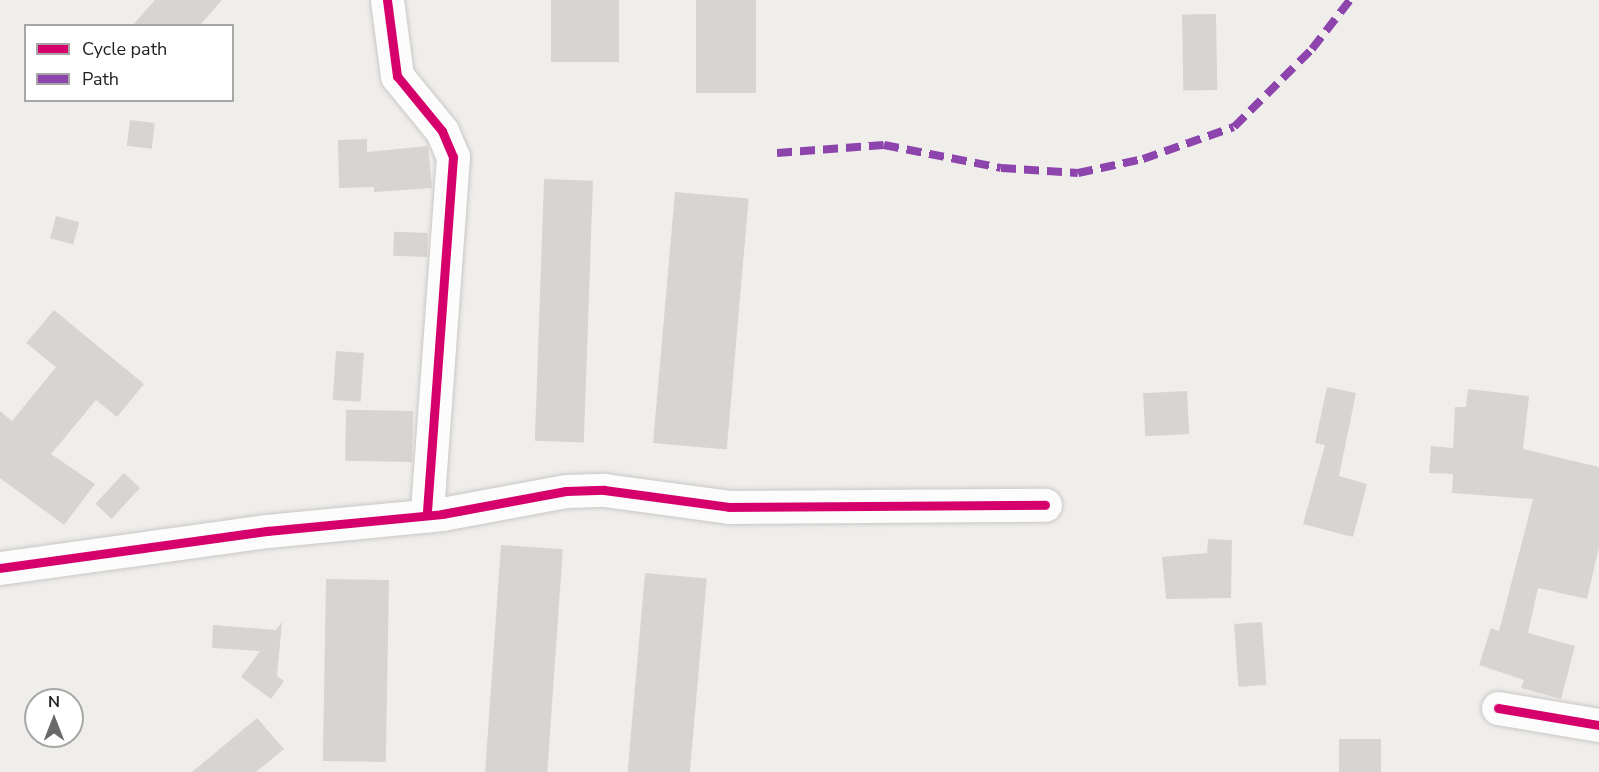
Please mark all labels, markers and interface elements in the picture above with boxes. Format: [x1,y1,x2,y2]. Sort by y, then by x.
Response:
legend [24,24,234,102]
text: Cycle path [82,37,167,61]
text: Path [82,67,119,91]
north arrow [24,688,84,748]
text: N [48,691,60,713]

